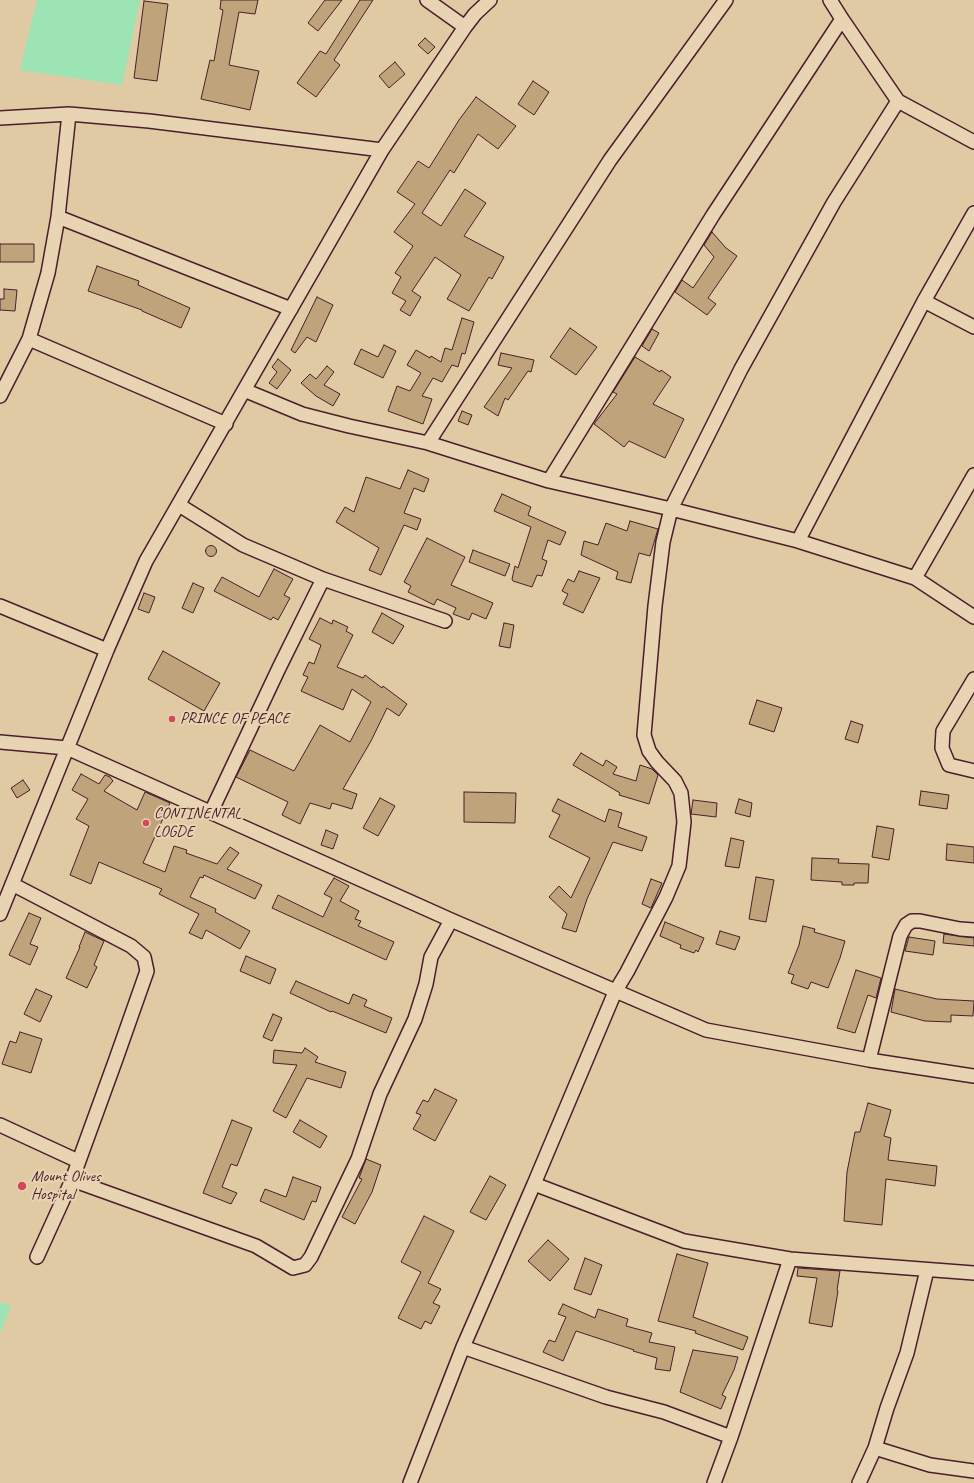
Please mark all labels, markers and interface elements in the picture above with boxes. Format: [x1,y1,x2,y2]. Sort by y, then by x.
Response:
place label: PRINCE OF PEACE [180,709,290,729]
marker: PRINCE OF PEACE [167,714,177,724]
place label: CONTINENTAL LOGDE [154,804,241,842]
marker: CONTINENTAL LOGDE [141,818,151,828]
place label: Mount Olives Hospital [31,1167,100,1205]
marker: Mount Olives Hospital [16,1180,28,1192]

